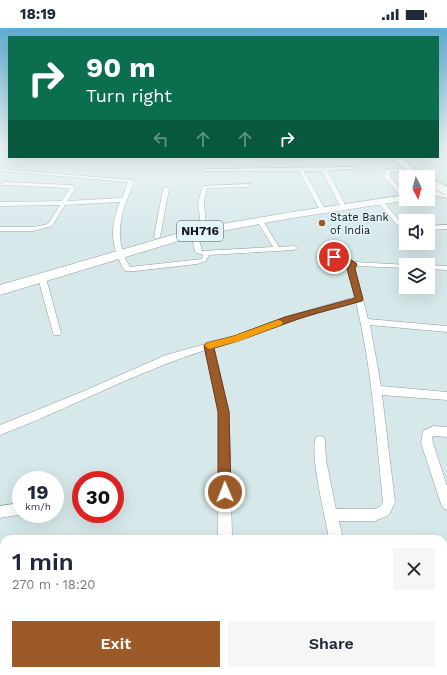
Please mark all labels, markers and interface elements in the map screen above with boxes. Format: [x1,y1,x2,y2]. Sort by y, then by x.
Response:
text: 18:19 [20,5,56,23]
text: 90 m [86,51,156,84]
icon: right [20,52,72,104]
text: Turn right [86,85,172,106]
icon: left [150,128,172,150]
icon: ahead [192,128,214,150]
icon: ahead [234,128,256,150]
icon: right [276,128,298,150]
north arrow [399,170,435,206]
map controls [399,170,435,294]
place label: State Bank of India [330,211,389,237]
button: sound [399,214,435,250]
marker: State Bank of India [317,218,327,228]
road number: NH716 [177,221,223,241]
pin [317,240,351,274]
icon: arrive [323,246,345,268]
button: layers [399,258,435,294]
speed limit sign: 30 [72,471,124,523]
position arrow [204,471,246,513]
text: 19 [28,480,48,504]
text: km/h [25,501,51,512]
text: 1 min [12,548,74,576]
button: close [393,548,435,590]
text: 270 m · 18:20 [12,577,95,592]
button: Exit [12,621,220,667]
button: Share [228,621,435,667]

